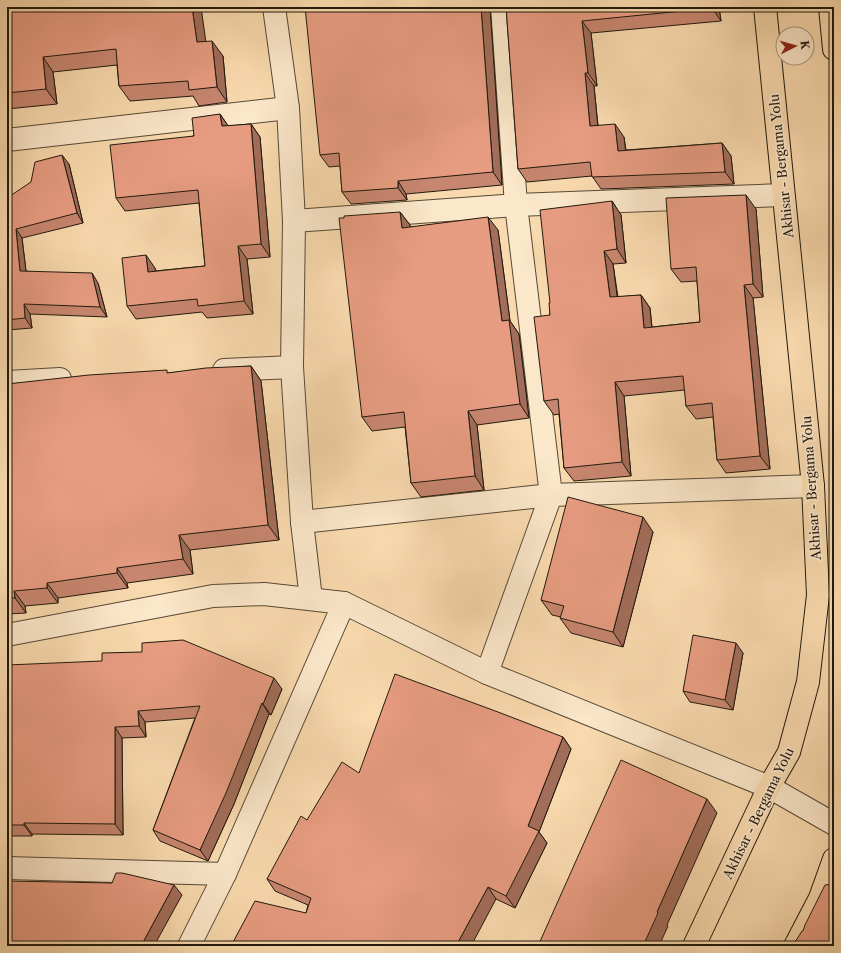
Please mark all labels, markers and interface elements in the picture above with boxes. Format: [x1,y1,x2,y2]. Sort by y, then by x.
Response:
north arrow [775,26,815,66]
text: K [798,40,812,51]
street label: Akhisar - Bergama Yolu [765,93,797,240]
street label: Akhisar - Bergama Yolu [798,415,824,562]
street label: Akhisar - Bergama Yolu [719,744,797,882]

